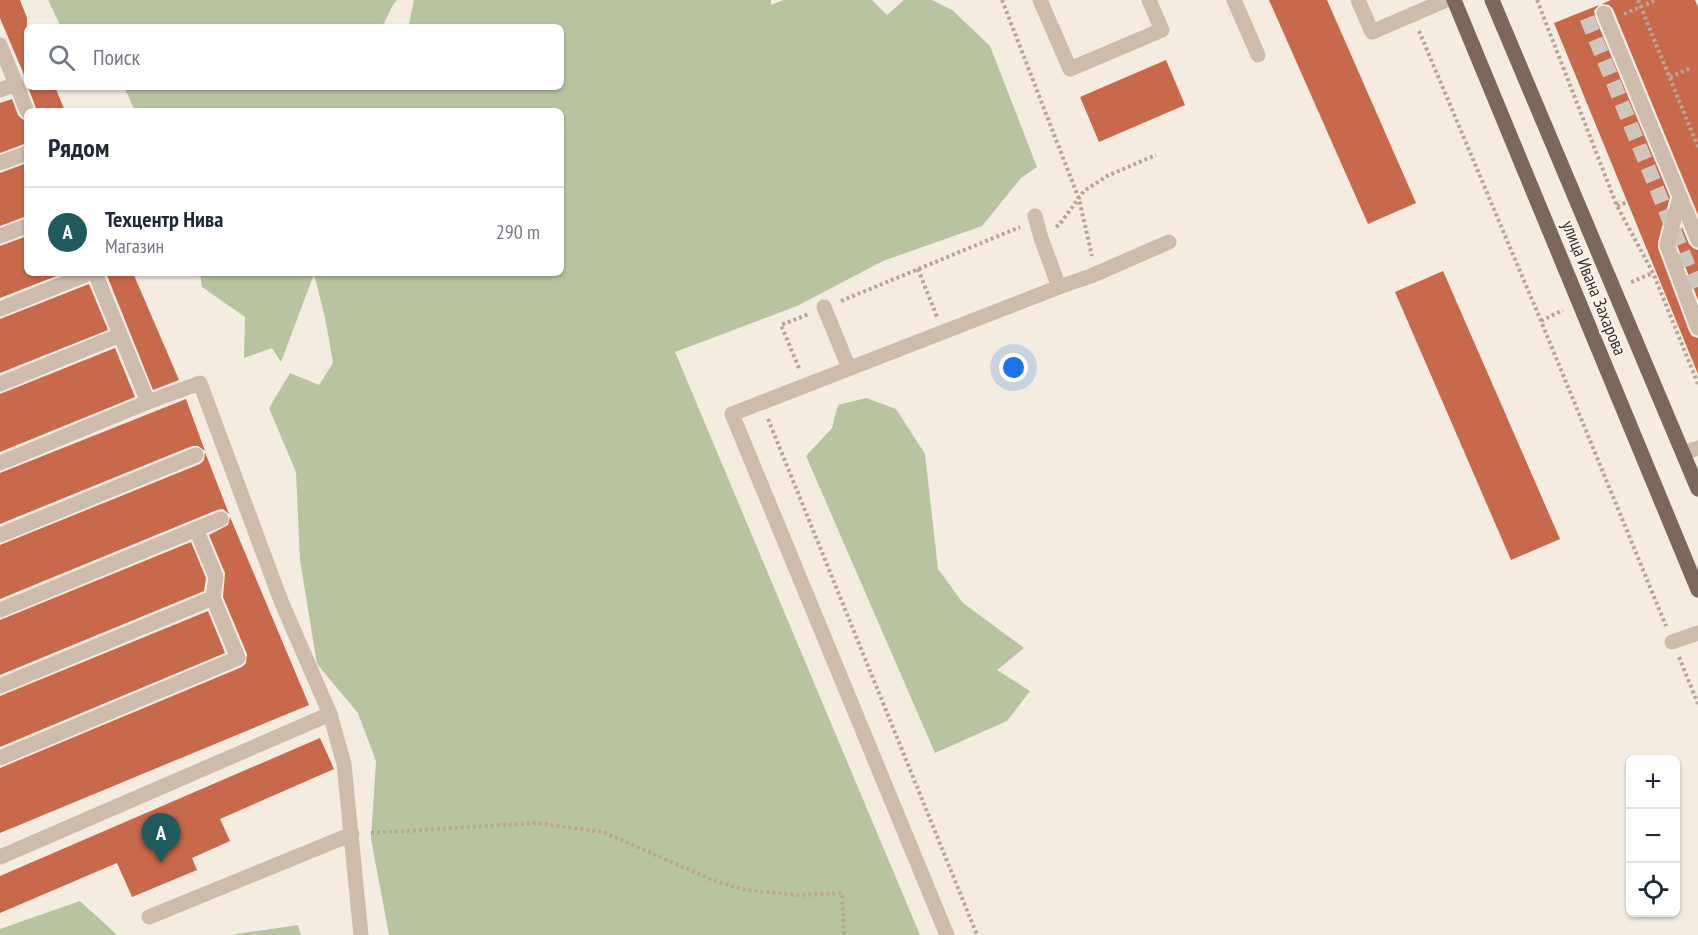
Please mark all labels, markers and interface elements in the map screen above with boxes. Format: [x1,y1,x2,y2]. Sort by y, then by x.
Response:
search box [24,24,564,90]
icon: search [45,41,78,74]
text: Поиск [93,43,140,71]
text: Рядом [48,131,109,164]
text: Техцентр Нива [105,205,223,233]
street label: улица Ивана Захарова [1557,217,1632,359]
text: A [62,219,73,245]
text: 290 m [496,219,540,245]
text: Магазин [105,233,164,259]
your location [999,353,1028,382]
map controls [1626,755,1680,917]
button: + [1626,755,1680,809]
button: − [1626,809,1680,863]
pin: A [142,814,180,863]
button: locate [1626,863,1680,917]

